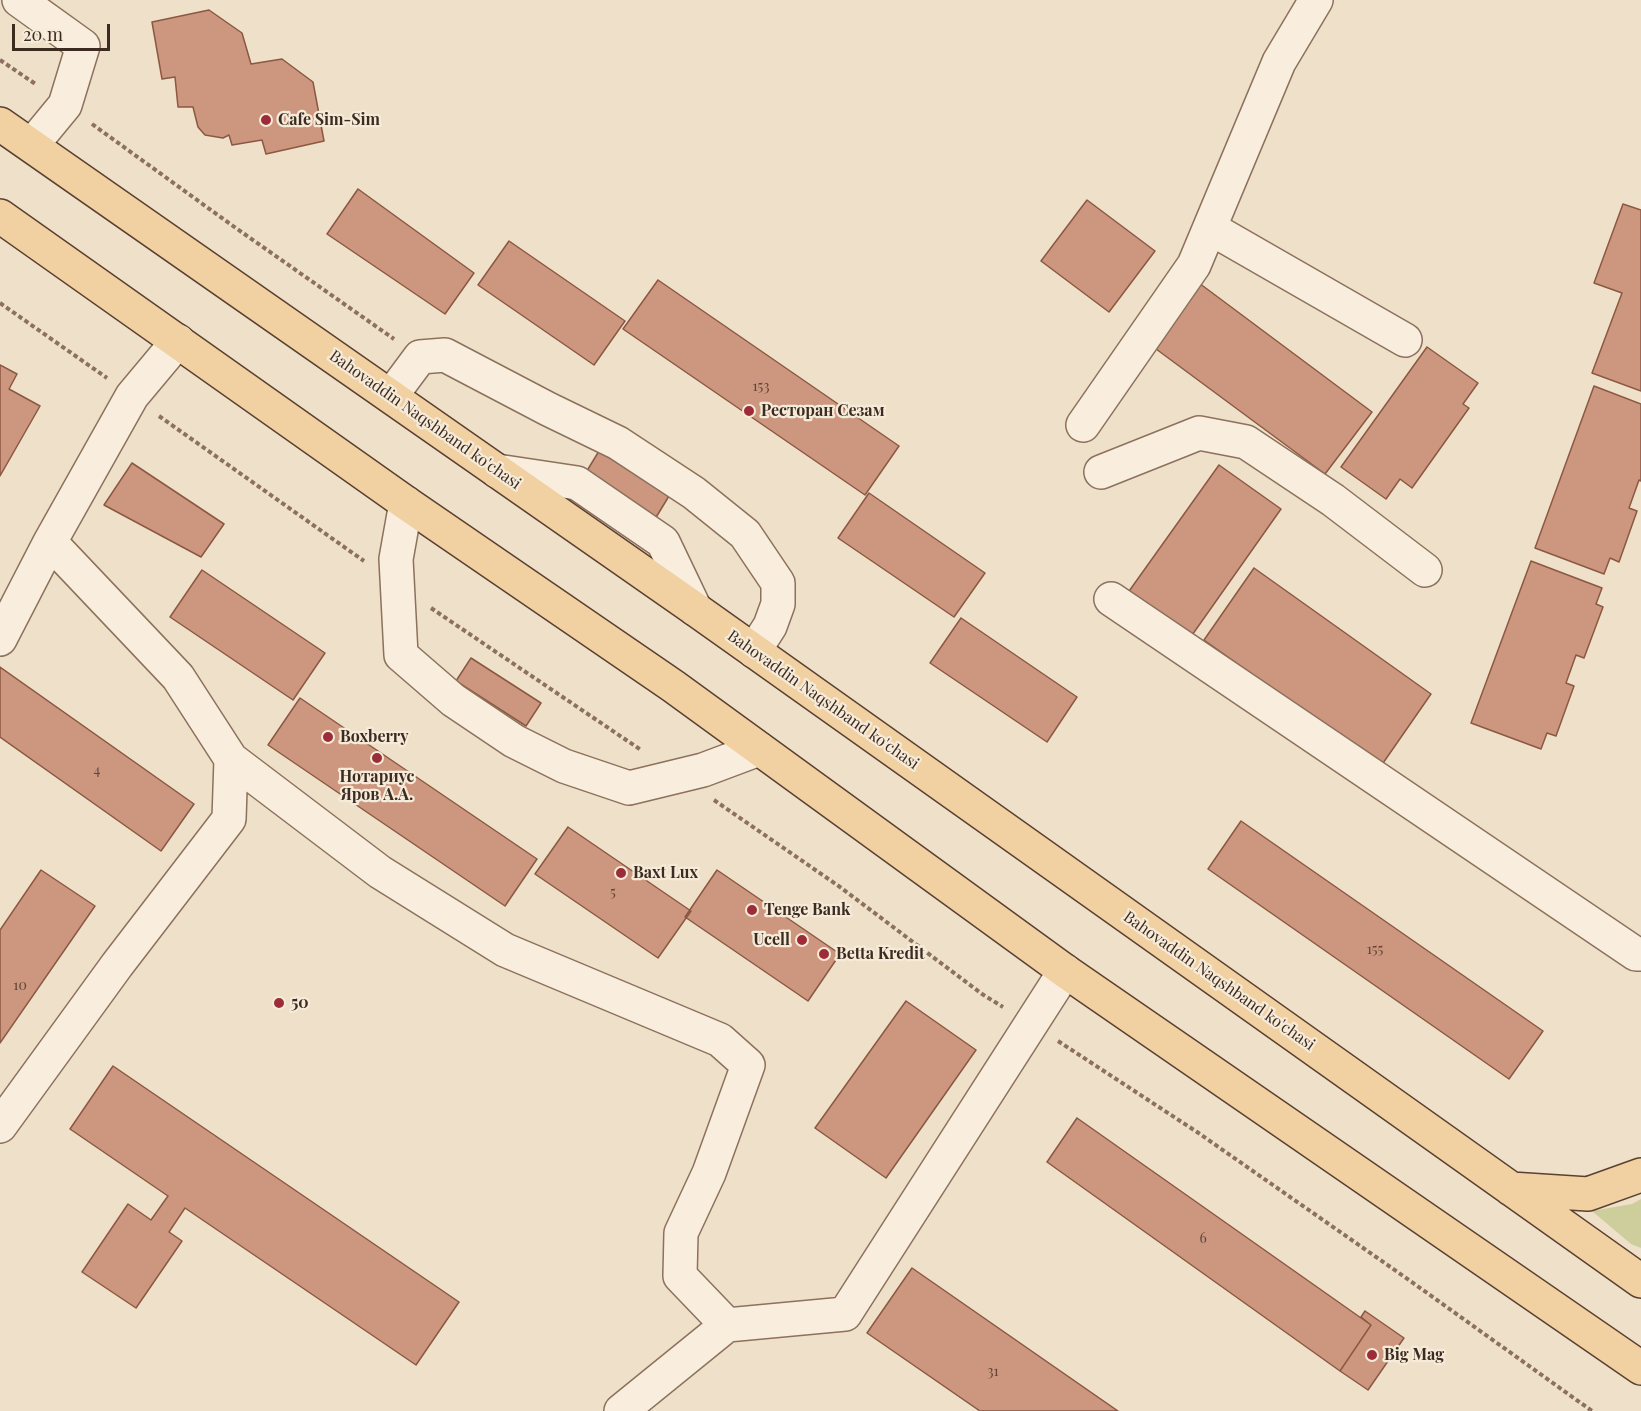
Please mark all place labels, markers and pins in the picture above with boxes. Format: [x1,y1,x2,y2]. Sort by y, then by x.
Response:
place label: Cafe Sim-Sim [278,110,380,130]
marker: Cafe Sim-Sim [259,113,273,127]
place label: Ресторан Сезам [761,401,885,421]
marker: Ресторан Сезам [742,404,756,418]
place label: Boxberry [340,727,409,747]
marker: Boxberry [321,730,335,744]
marker: Нотариус Яров А.А. [370,751,384,765]
place label: Нотариус Яров А.А. [340,767,414,805]
place label: Baxt Lux [633,863,698,883]
marker: Baxt Lux [614,866,628,880]
place label: Tenge Bank [764,900,850,920]
marker: Tenge Bank [745,903,759,917]
place label: Ucell [753,930,790,950]
marker: Ucell [795,933,809,947]
place label: Betta Kredit [836,944,925,964]
marker: Betta Kredit [817,947,831,961]
place label: 50 [291,993,309,1013]
marker: 50 [272,996,286,1010]
place label: Big Mag [1384,1345,1444,1365]
marker: Big Mag [1365,1348,1379,1362]

